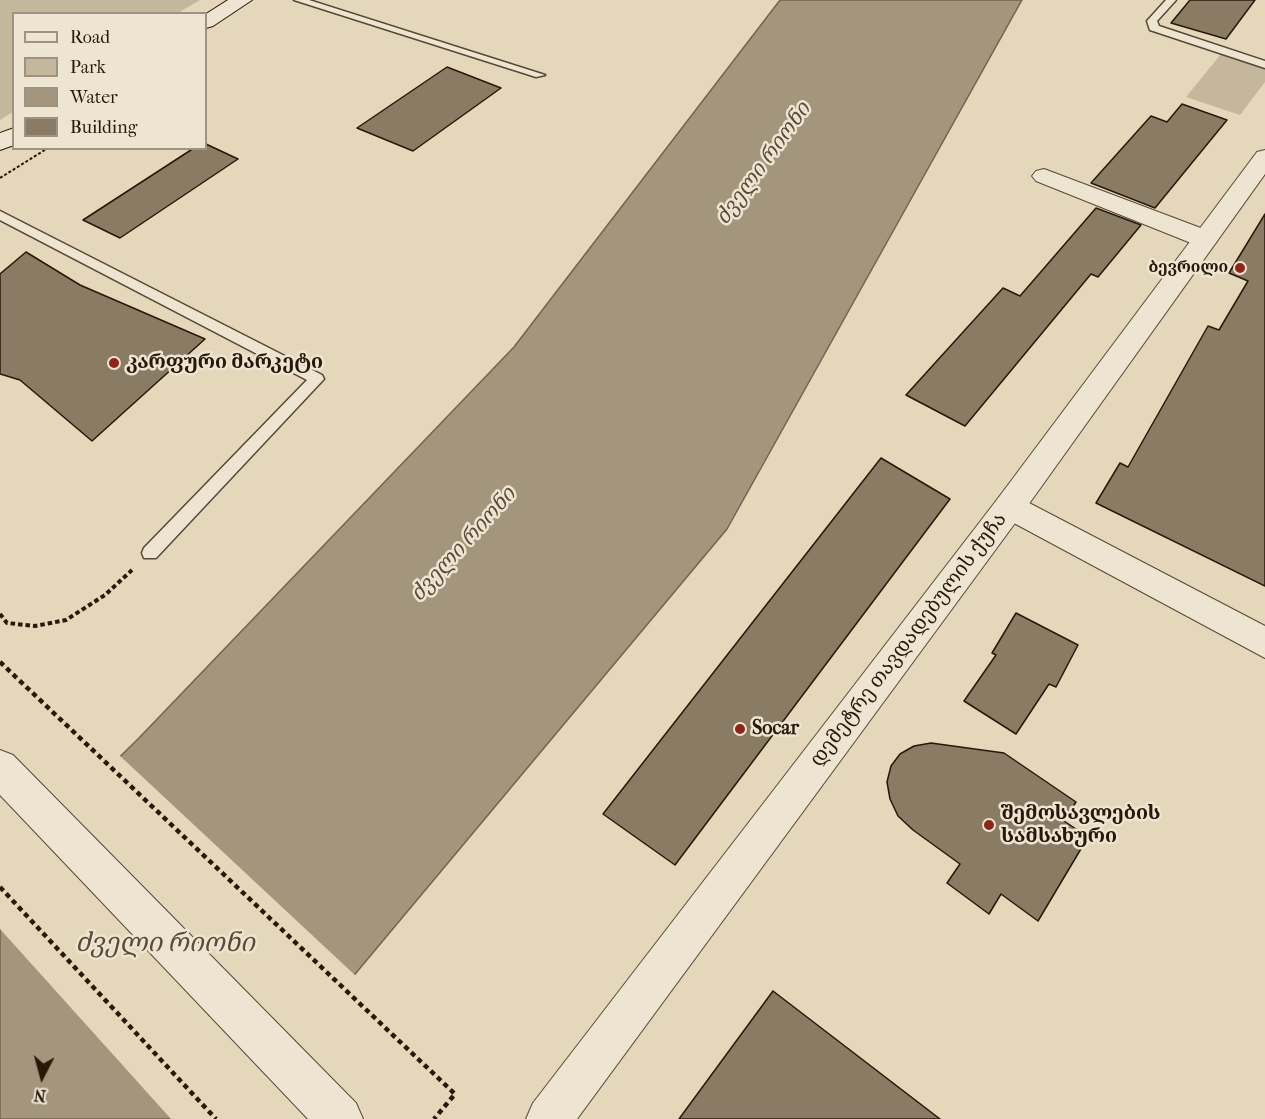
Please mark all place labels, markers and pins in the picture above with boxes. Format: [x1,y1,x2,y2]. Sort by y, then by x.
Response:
place label: ბევრილი [1149,258,1228,278]
marker: ბევრილი [1233,261,1247,275]
place label: კარფური მარკეტი [126,351,323,375]
marker: კარფური მარკეტი [107,356,121,370]
place label: Socar [752,717,799,741]
marker: Socar [733,722,747,736]
place label: შემოსავლების სამსახური [1001,802,1161,849]
marker: შემოსავლების სამსახური [982,818,996,832]

